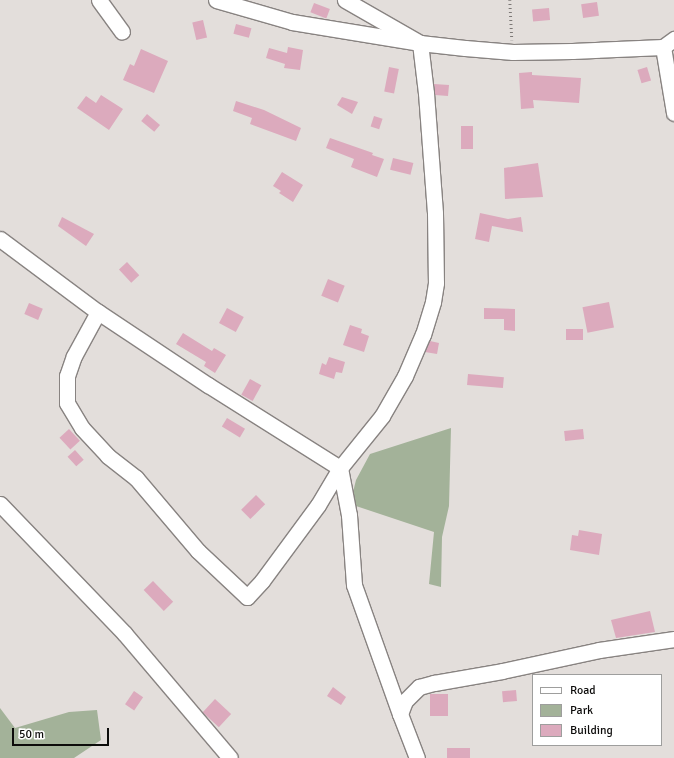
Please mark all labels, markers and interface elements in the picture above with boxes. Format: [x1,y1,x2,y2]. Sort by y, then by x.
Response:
legend [532,674,662,746]
text: Road [570,683,596,698]
text: Park [570,703,593,718]
scale bar [14,720,111,746]
text: Building [570,723,613,738]
text: 50 m [19,727,44,742]

